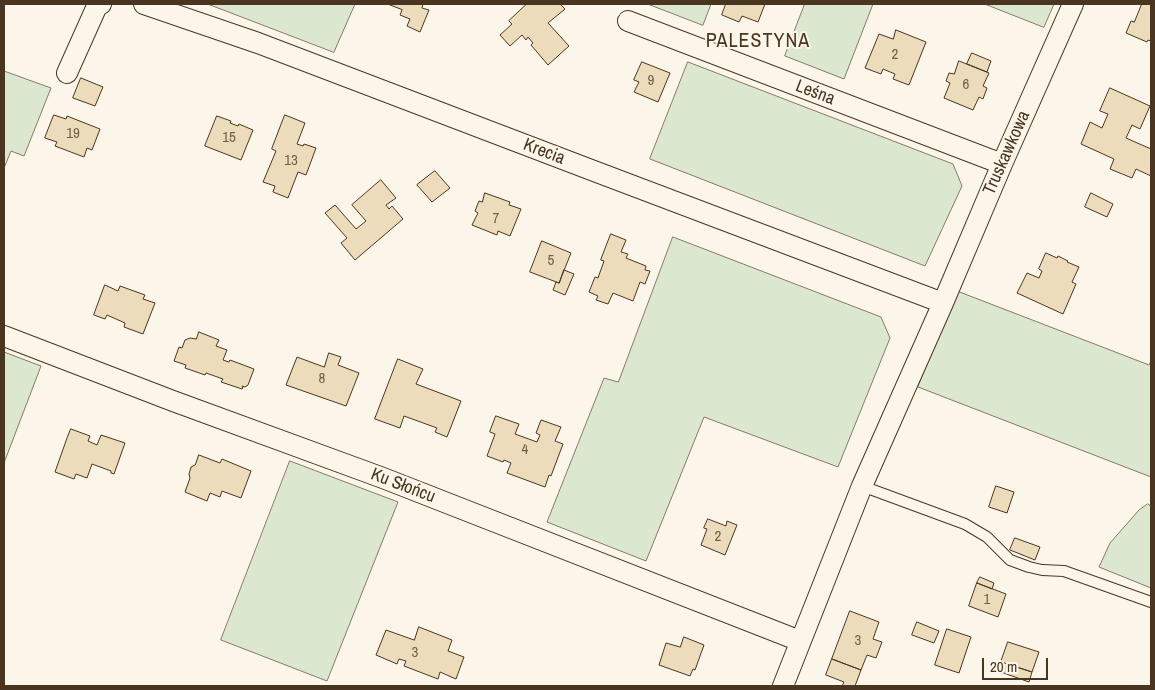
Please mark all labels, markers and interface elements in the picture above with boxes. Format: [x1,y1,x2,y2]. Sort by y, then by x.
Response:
district label: PALESTYNA [705,30,811,54]
house number: 2 [892,46,898,64]
house number: 9 [648,72,654,90]
street label: Leśna [792,76,838,110]
house number: 6 [963,76,969,94]
street label: Truskawkowa [979,108,1035,198]
house number: 19 [66,125,80,143]
house number: 15 [222,129,236,147]
street label: Krecia [520,134,568,170]
house number: 13 [284,152,298,170]
house number: 7 [493,210,499,228]
house number: 5 [548,252,554,270]
house number: 8 [319,370,325,388]
house number: 4 [522,441,528,459]
street label: Ku Słońcu [368,464,438,508]
house number: 2 [715,528,721,546]
house number: 1 [984,591,990,609]
house number: 3 [855,632,861,650]
house number: 3 [412,644,418,662]
scale bar [985,648,1051,680]
text: 20 m [990,656,1017,677]

